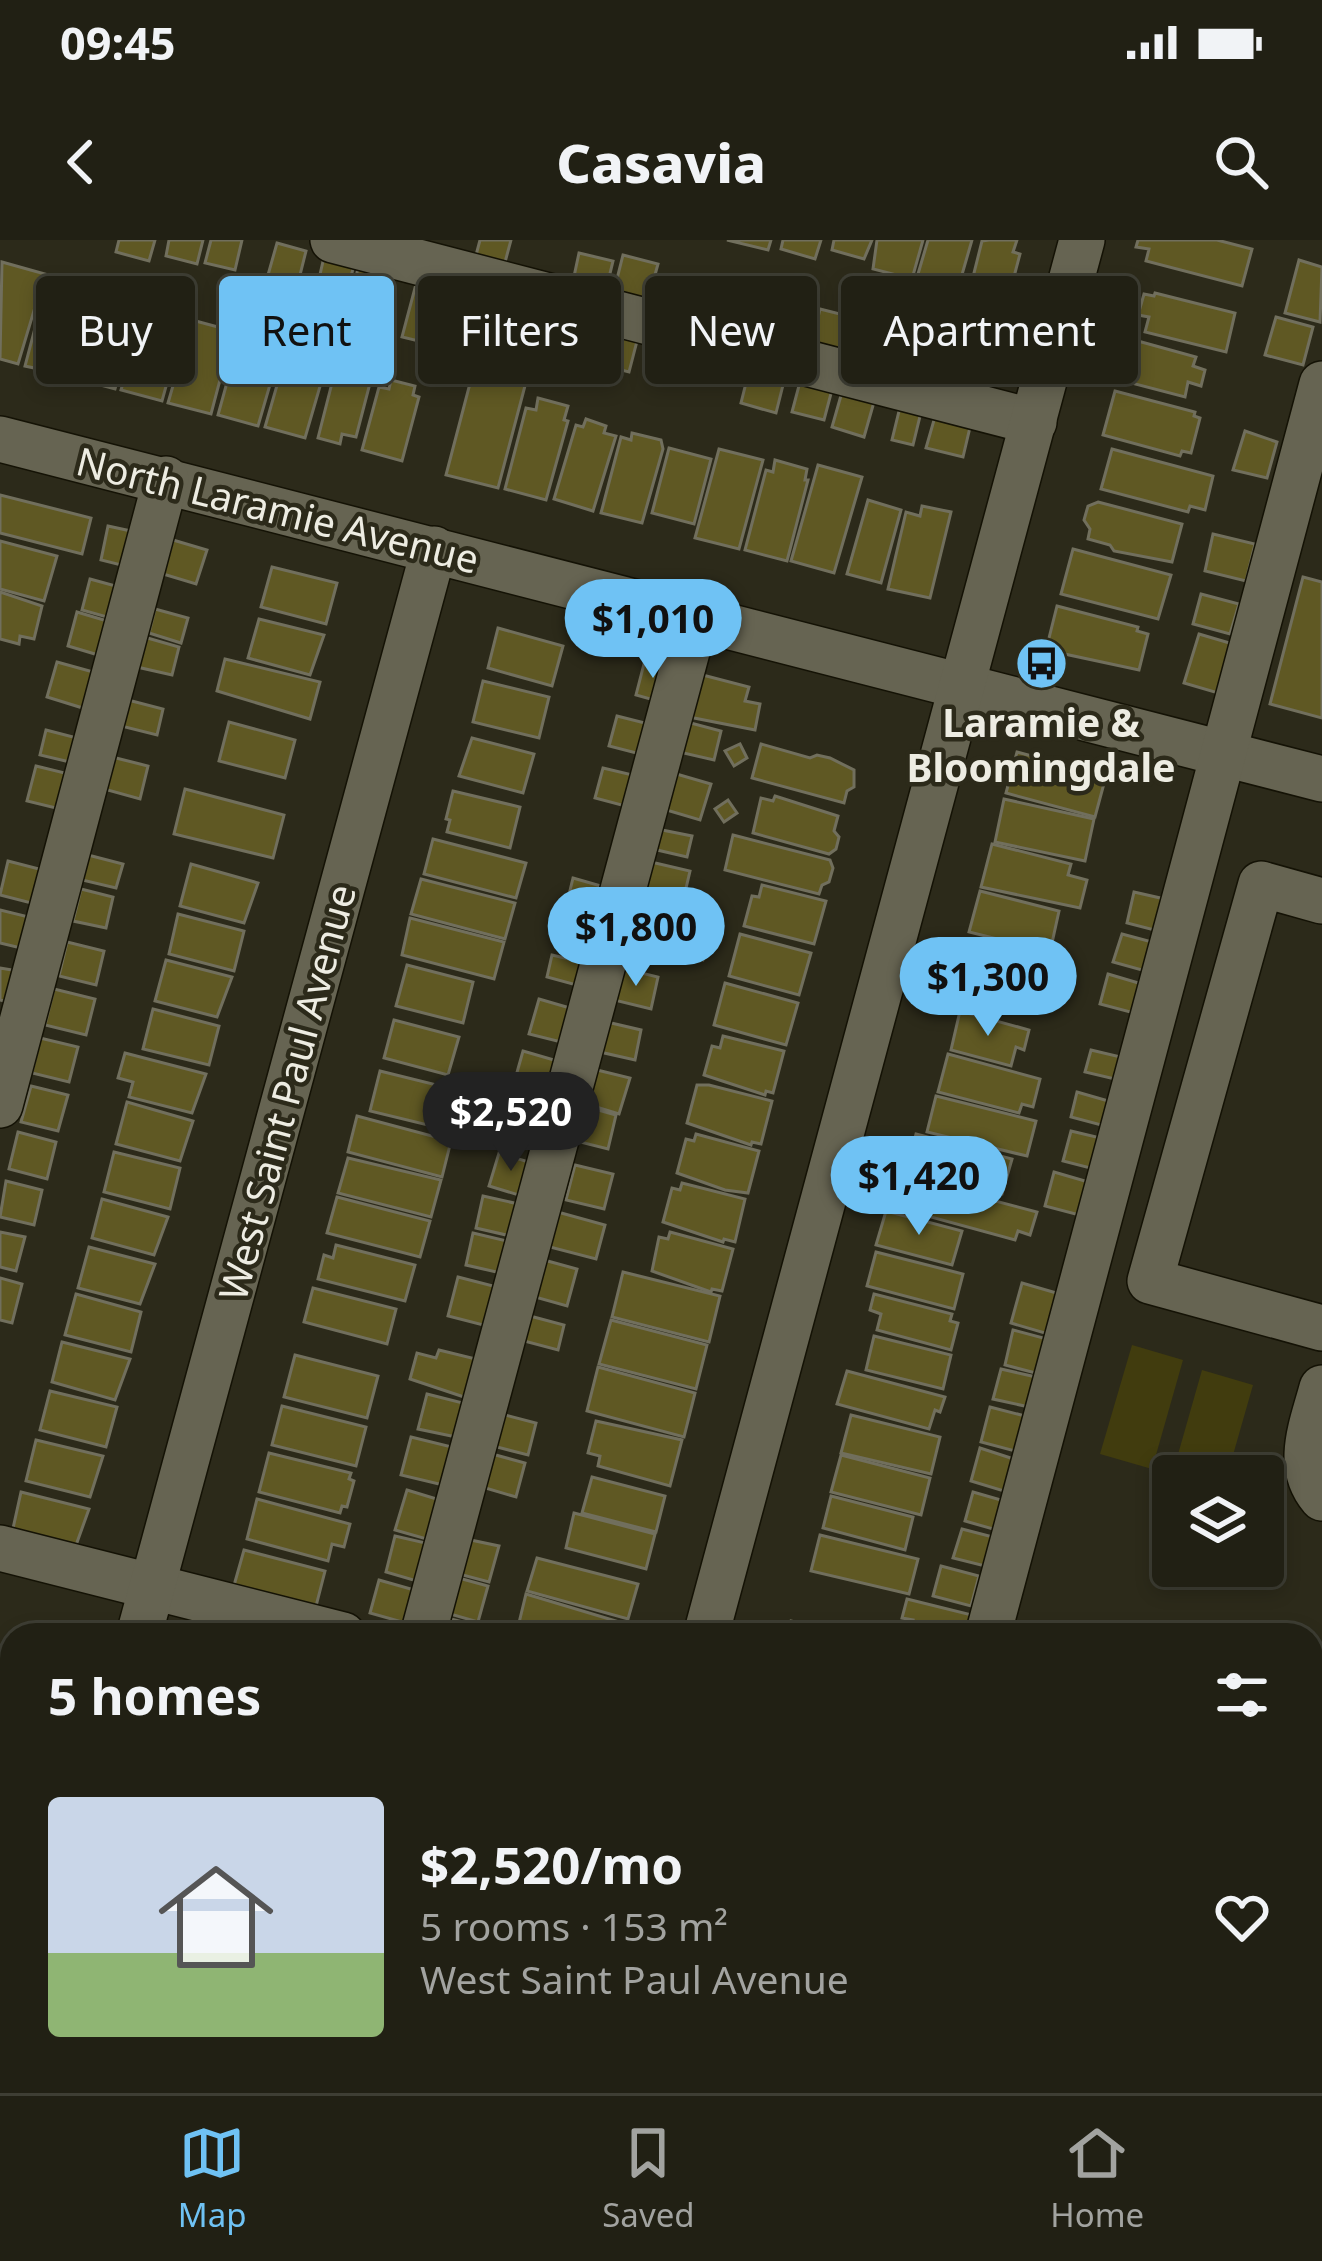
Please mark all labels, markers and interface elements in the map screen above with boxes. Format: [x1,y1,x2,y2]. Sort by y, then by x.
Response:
text: 09:45 [60,12,176,73]
text: Casavia [556,125,766,199]
icon: back [48,129,114,195]
icon: search [1208,129,1274,195]
chip: Buy [36,276,195,384]
chip: Rent [219,276,394,384]
chip: Filters [418,276,621,384]
chip: New [645,276,817,384]
chip: Apartment [841,276,1138,384]
street label: North Laramie Avenue [71,433,485,585]
pin: $1,010 [555,579,751,681]
text: $1,010 [592,591,714,644]
bus stop icon: Laramie & Bloomingdale [1013,636,1069,692]
place label: Laramie & Bloomingdale [907,695,1175,793]
street label: West Saint Paul Avenue [205,878,367,1306]
pin: $1,800 [538,887,734,989]
text: $1,800 [575,899,697,952]
pin: $1,300 [890,937,1086,1039]
text: $1,300 [927,949,1049,1002]
pin: $2,520 [413,1072,609,1174]
text: $2,520 [450,1084,572,1137]
pin: $1,420 [821,1136,1017,1238]
text: $1,420 [858,1148,980,1201]
map controls [1152,1455,1284,1587]
button: layers [1152,1455,1284,1587]
text: 5 homes [48,1660,261,1730]
icon: filters [1209,1662,1275,1728]
text: $2,520/mo [420,1829,683,1899]
icon: home [144,1845,288,1989]
icon: heart [1209,1884,1275,1950]
text: 5 rooms · 153 m² [420,1899,728,1952]
text: West Saint Paul Avenue [420,1952,849,2005]
tab: Map [178,2120,247,2237]
tab: Saved [602,2120,695,2237]
tab: Home [1050,2120,1144,2237]

